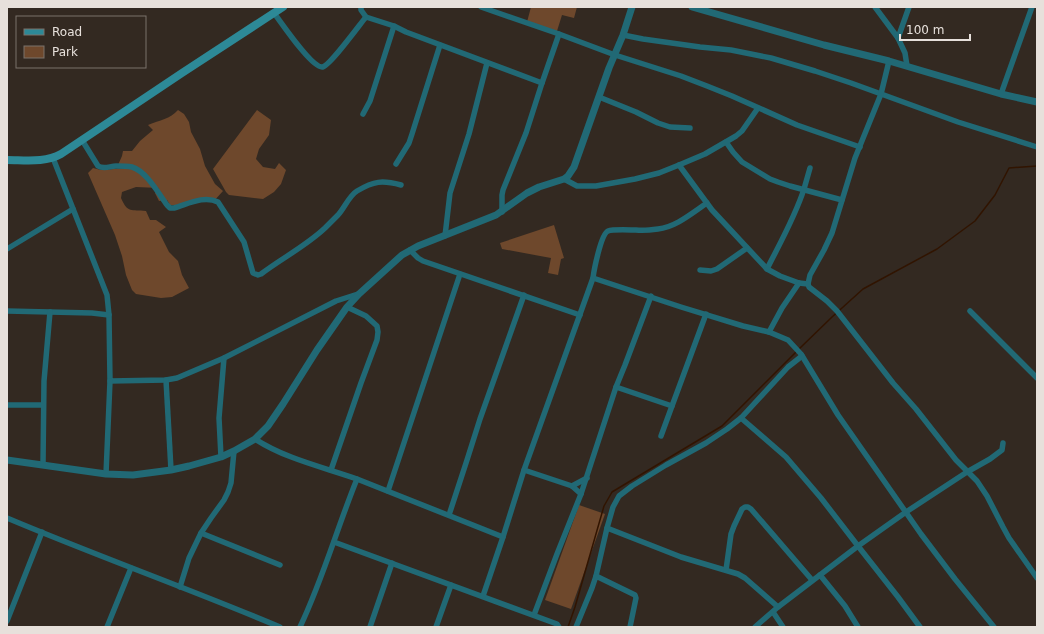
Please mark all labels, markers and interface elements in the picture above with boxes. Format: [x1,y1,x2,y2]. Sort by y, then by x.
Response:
legend [16,16,146,68]
scale bar [900,16,970,42]
text: 100 m [906,23,944,37]
text: Road [52,25,82,39]
text: Park [52,45,78,59]

